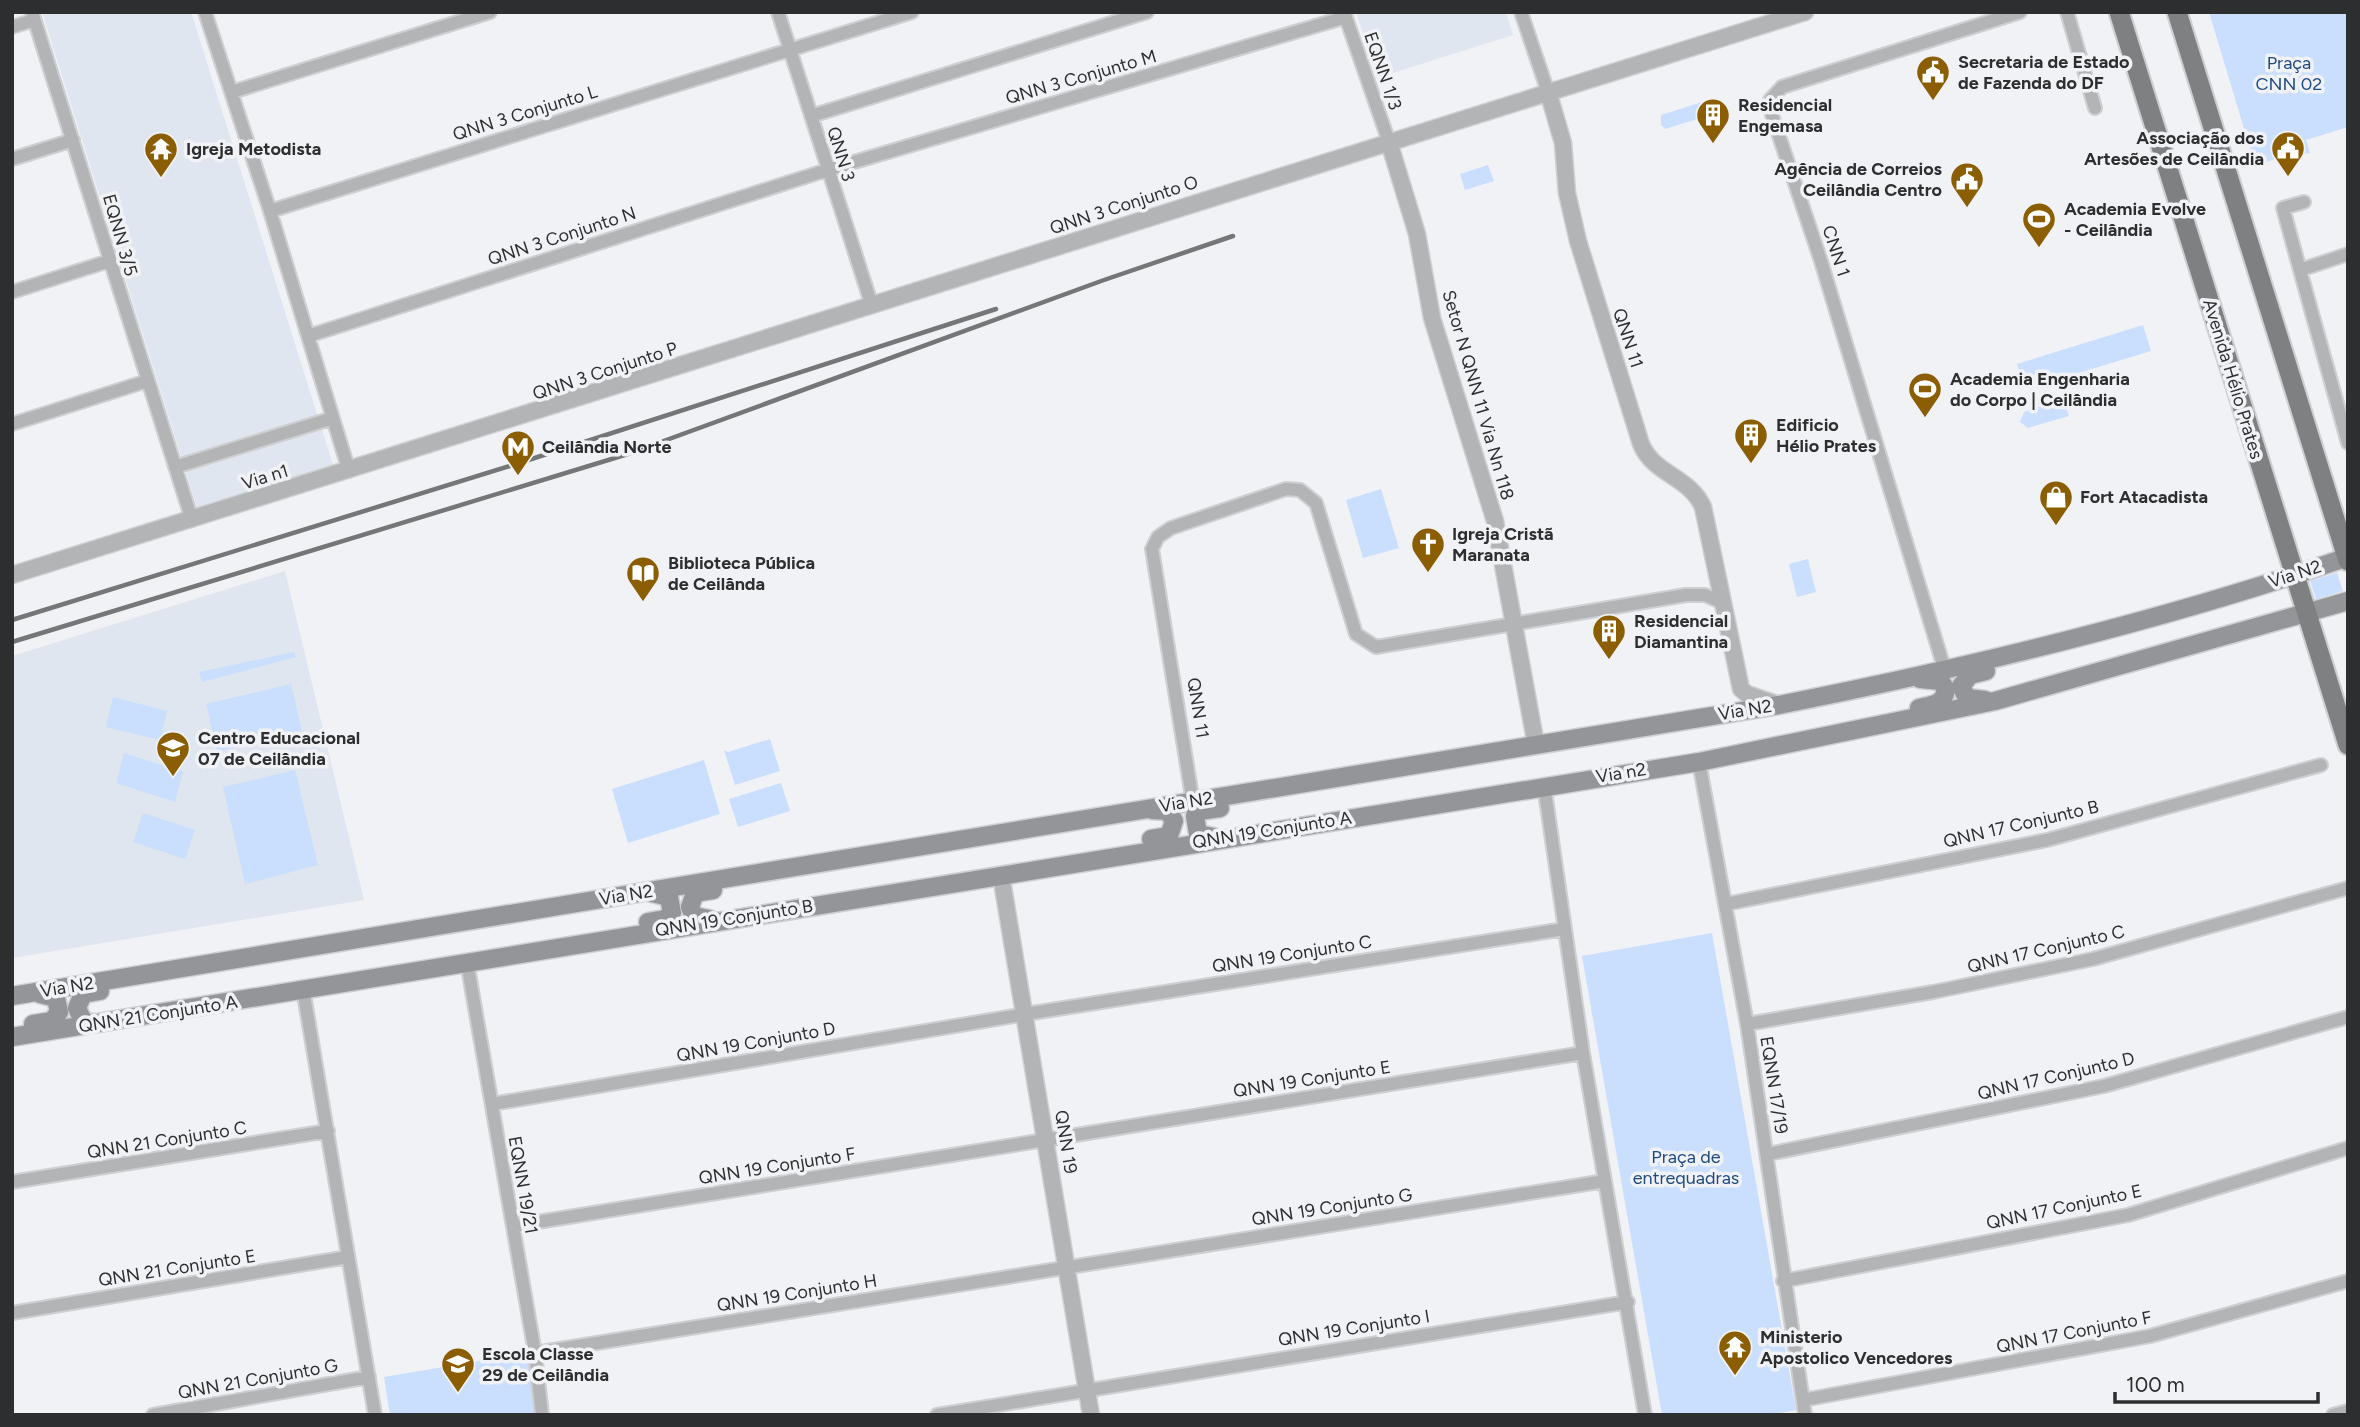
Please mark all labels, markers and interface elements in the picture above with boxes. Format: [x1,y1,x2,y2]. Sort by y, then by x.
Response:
street label: EQNN 1/3 [1359,29,1407,113]
street label: QNN 3 Conjunto M [1003,45,1159,109]
place label: Secretaria de Estado de Fazenda do DF [1958,51,2129,94]
park label: Praça CNN 02 [2256,52,2322,95]
public building icon: Secretaria de Estado de Fazenda do DF [1914,53,1952,102]
street label: QNN 3 Conjunto L [450,80,601,145]
place label: Residencial Engemasa [1738,94,1832,137]
building icon: Residencial Engemasa [1694,96,1732,145]
street label: QNN 3 [822,124,860,184]
place label: Associação dos Artesões de Ceilândia [2084,127,2265,170]
public building icon: Associação dos Artesões de Ceilândia [2269,129,2307,178]
temple icon: Igreja Metodista [142,130,180,179]
place label: Igreja Metodista [186,138,321,160]
place label: Agência de Correios Ceilândia Centro [1774,158,1943,201]
public building icon: Agência de Correios Ceilândia Centro [1948,160,1986,209]
street label: QNN 3 Conjunto O [1047,171,1201,239]
street label: EQNN 3/5 [98,192,142,278]
place label: Academia Evolve - Ceilândia [2064,198,2206,241]
sports icon: Academia Evolve - Ceilândia [2020,200,2058,249]
street label: QNN 3 Conjunto N [485,202,639,270]
street label: CNN 1 [1817,223,1855,279]
street label: Setor N QNN 11 Via Nn 118 [1437,288,1519,502]
street label: Avenida Hélio Prates [2198,296,2268,462]
street label: QNN 11 [1608,305,1648,371]
street label: QNN 3 Conjunto P [530,337,680,405]
place label: Academia Engenharia do Corpo | Ceilândia [1950,368,2130,411]
sports icon: Academia Engenharia do Corpo | Ceilândia [1906,370,1944,419]
place label: Edificio Hélio Prates [1776,414,1877,457]
building icon: Edificio Hélio Prates [1732,416,1770,465]
metro station icon: Ceilândia Norte [499,428,537,477]
place label: Ceilândia Norte [542,436,671,458]
street label: Via n1 [239,459,291,495]
shop icon: Fort Atacadista [2037,478,2075,527]
place label: Fort Atacadista [2080,486,2208,508]
place label: Igreja Cristã Maranata [1452,523,1553,566]
church icon: Igreja Cristã Maranata [1409,525,1447,574]
place label: Biblioteca Pública de Ceilânda [668,552,815,595]
library icon: Biblioteca Pública de Ceilânda [624,554,662,603]
street label: Via N2 [2266,555,2324,593]
place label: Residencial Diamantina [1634,610,1728,653]
building icon: Residencial Diamantina [1590,612,1628,661]
street label: QNN 11 [1182,676,1214,740]
street label: Via N2 [1716,695,1774,725]
place label: Centro Educacional 07 de Ceilândia [198,727,360,770]
school or university icon: Centro Educacional 07 de Ceilândia [154,729,192,778]
street label: Via n2 [1594,758,1648,788]
street label: Via N2 [1157,787,1215,817]
street label: QNN 17 Conjunto B [1941,795,2101,853]
street label: QNN 19 Conjunto A [1191,807,1353,853]
street label: Via N2 [597,880,655,910]
street label: QNN 19 Conjunto B [654,895,814,941]
street label: QNN 17 Conjunto C [1965,920,2127,978]
street label: QNN 19 Conjunto C [1211,931,1373,977]
street label: Via N2 [38,972,96,1002]
street label: QNN 21 Conjunto A [77,991,239,1037]
street label: QNN 19 Conjunto D [675,1017,837,1067]
street label: EQNN 17/19 [1755,1035,1793,1135]
street label: QNN 17 Conjunto D [1975,1047,2137,1105]
street label: QNN 19 Conjunto E [1232,1056,1392,1102]
street label: QNN 19 [1050,1109,1082,1175]
street label: QNN 21 Conjunto C [86,1117,248,1163]
street label: EQNN 19/21 [504,1134,542,1236]
street label: QNN 19 Conjunto F [697,1143,857,1189]
park label: Praça de entrequadras [1633,1146,1739,1189]
street label: QNN 17 Conjunto E [1984,1180,2144,1234]
street label: QNN 19 Conjunto G [1250,1183,1414,1231]
street label: QNN 21 Conjunto E [97,1245,257,1291]
street label: QNN 19 Conjunto H [715,1269,879,1317]
street label: QNN 19 Conjunto I [1277,1305,1431,1351]
street label: QNN 17 Conjunto F [1994,1306,2154,1358]
place label: Ministerio Apostolico Vencedores [1760,1326,1953,1369]
temple icon: Ministerio Apostolico Vencedores [1716,1328,1754,1377]
place label: Escola Classe 29 de Ceilândia [482,1343,609,1386]
school or university icon: Escola Classe 29 de Ceilândia [439,1345,477,1394]
street label: QNN 21 Conjunto G [176,1354,340,1404]
scale bar [2115,1360,2318,1404]
text: 100 m [2126,1372,2185,1397]

